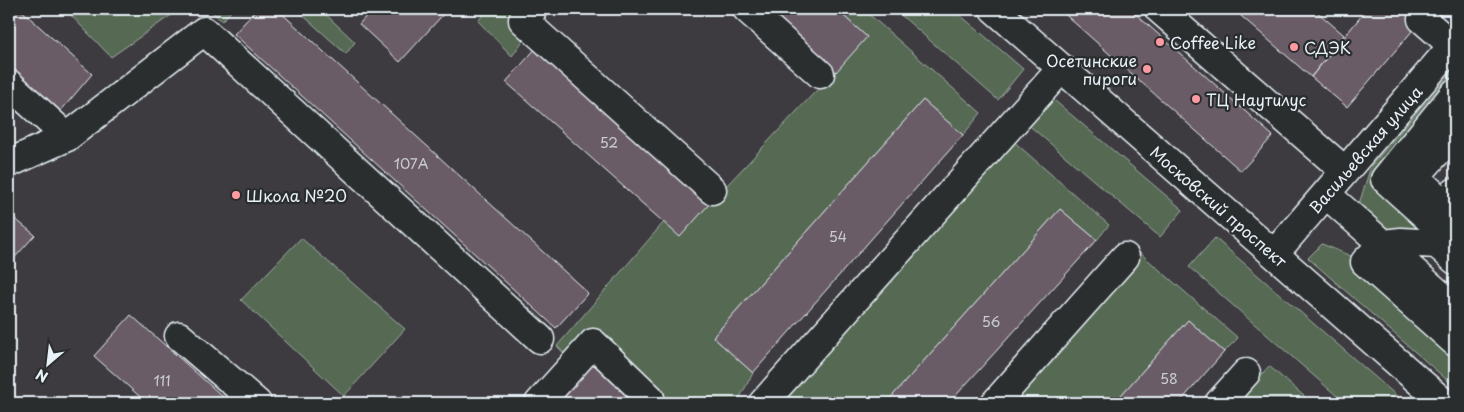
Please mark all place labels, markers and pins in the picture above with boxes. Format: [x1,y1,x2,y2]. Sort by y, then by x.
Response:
place label: Coffee Like [1170,30,1256,54]
place label: СДЭК [1304,35,1351,59]
marker: Coffee Like [1154,36,1166,48]
marker: СДЭК [1288,41,1300,53]
place label: Осетинские пироги [1046,48,1137,90]
marker: Осетинские пироги [1141,63,1153,75]
place label: ТЦ Наутилус [1206,87,1306,111]
marker: ТЦ Наутилус [1190,93,1202,105]
place label: Школа №20 [246,183,347,207]
marker: Школа №20 [230,189,242,201]

